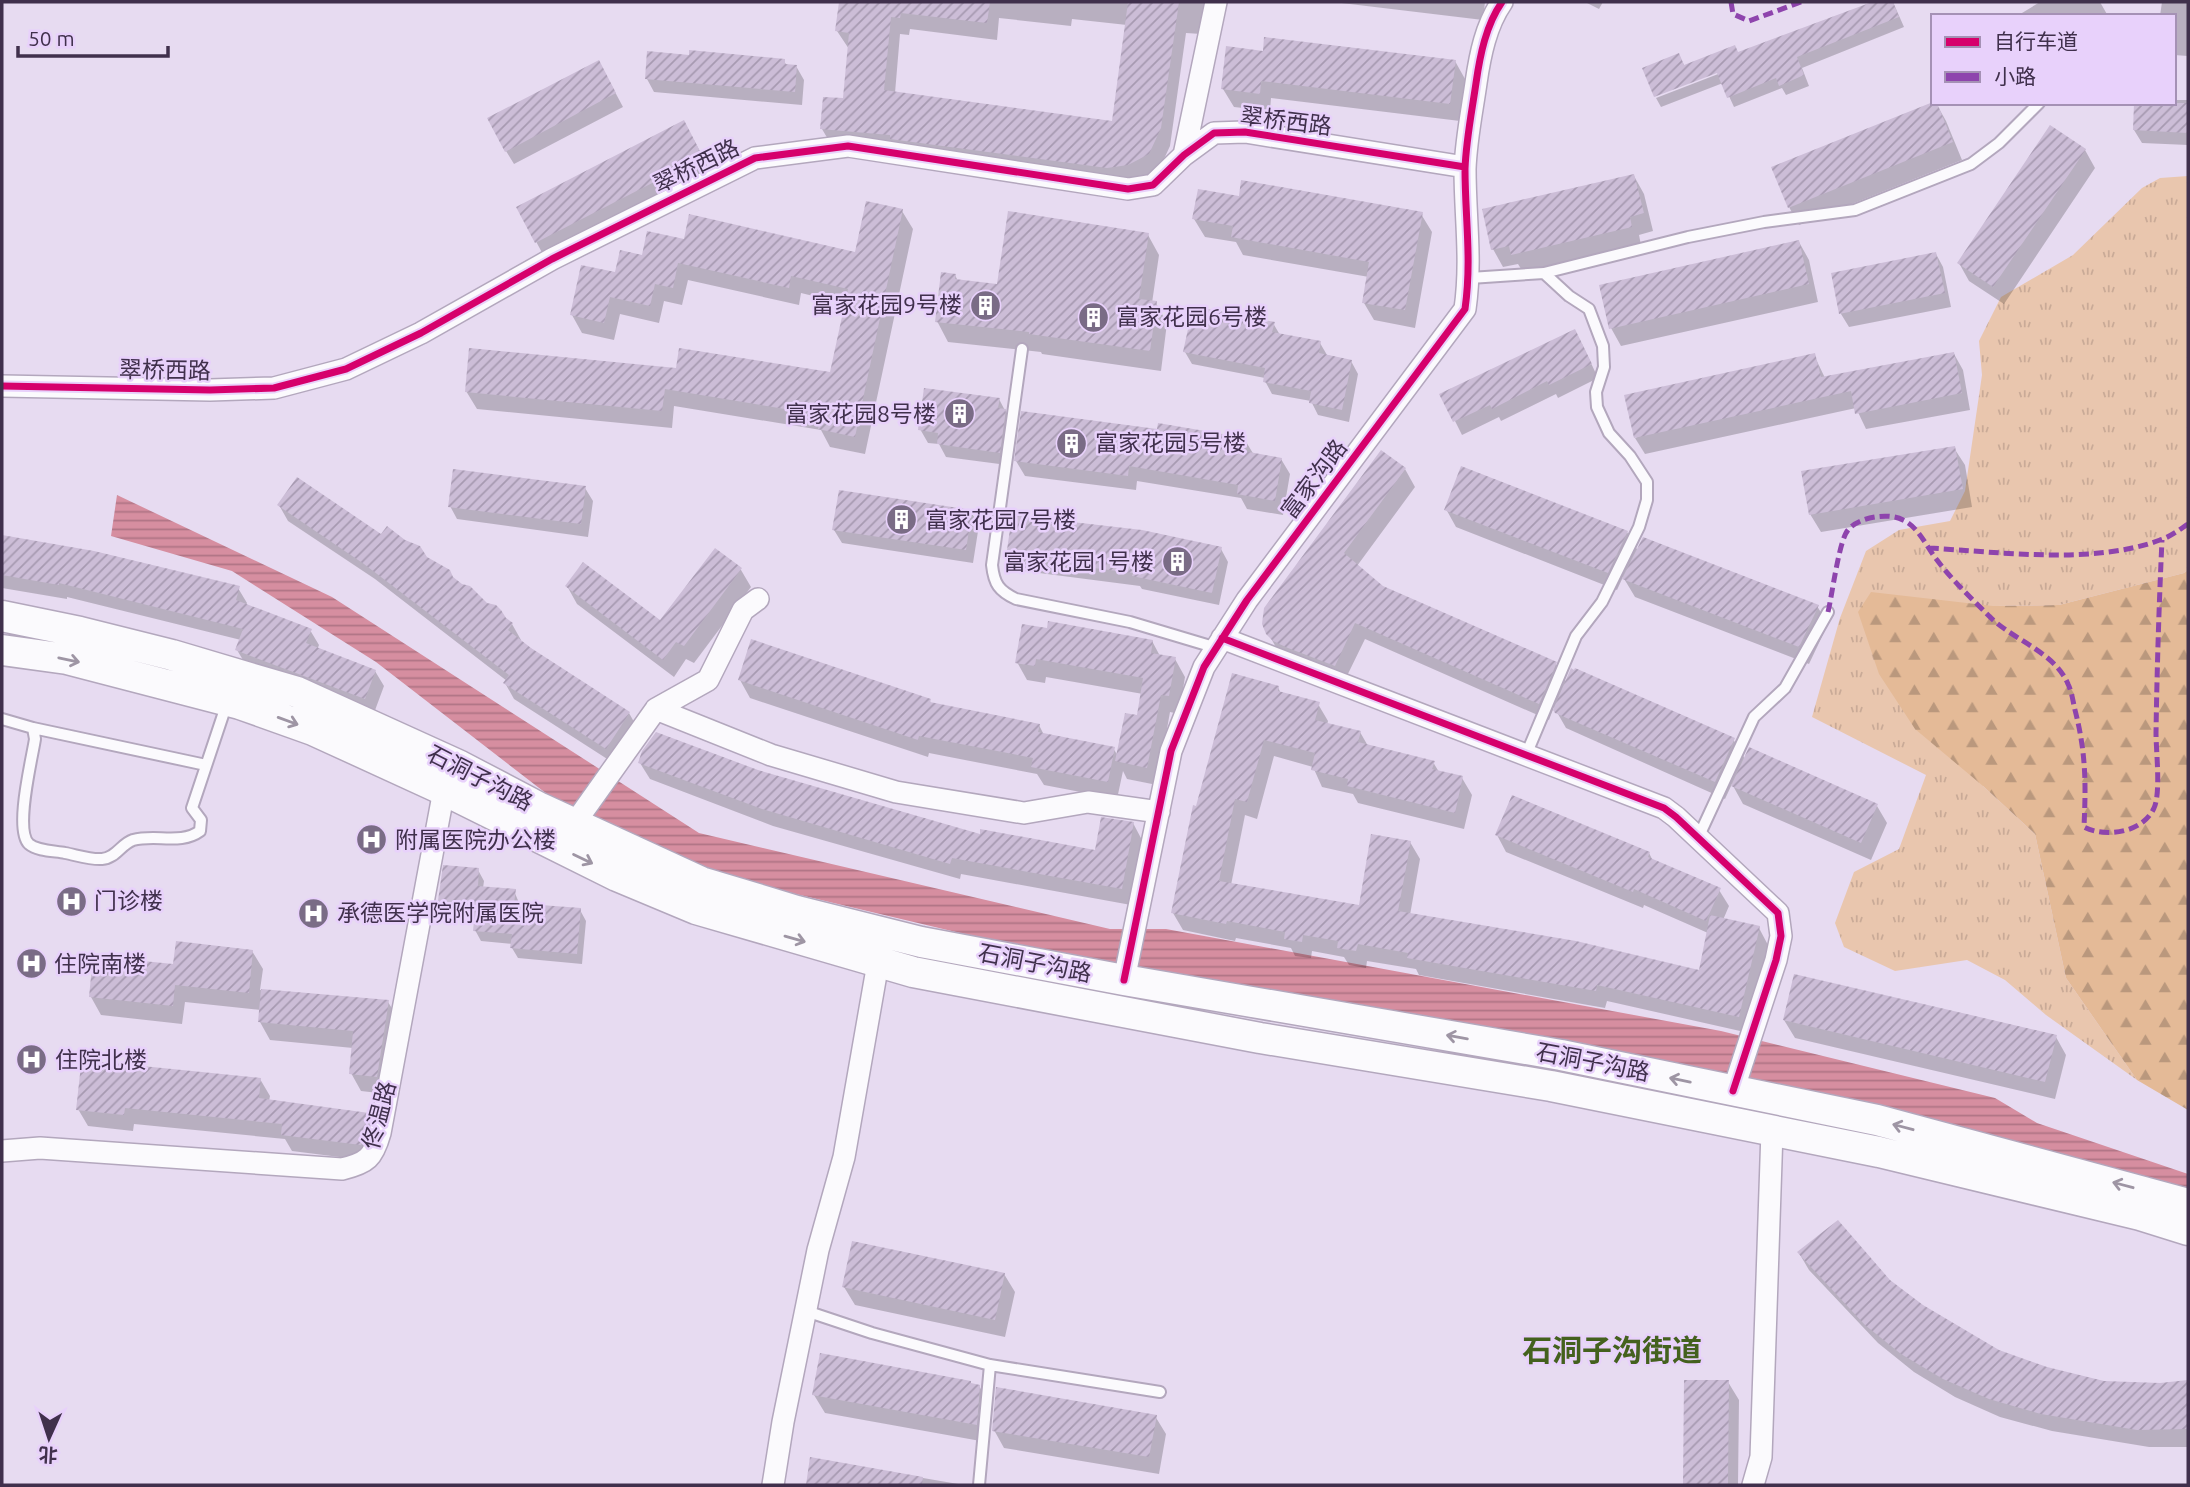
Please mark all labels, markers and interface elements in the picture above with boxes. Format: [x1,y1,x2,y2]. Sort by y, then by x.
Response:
scale bar [18,14,168,58]
legend [1931,14,2176,105]
text: 50 m [28,26,75,50]
text: 自行车道 [1994,29,2078,53]
text: 小路 [1994,64,2036,88]
street label: 翠桥西路 [1239,102,1333,139]
street label: 翠桥西路 [649,134,743,197]
building icon: 富家花园9号楼 [968,288,1002,322]
place label: 富家花园9号楼 [811,292,962,317]
building icon: 富家花园6号楼 [1076,300,1110,334]
place label: 富家花园6号楼 [1116,304,1267,329]
street label: 翠桥西路 [119,356,211,383]
building icon: 富家花园8号楼 [942,397,976,431]
place label: 富家花园8号楼 [785,401,936,426]
building icon: 富家花园5号楼 [1055,426,1089,460]
place label: 富家花园5号楼 [1095,430,1246,455]
street label: 富家沟路 [1276,434,1351,523]
building icon: 富家花园7号楼 [885,503,919,537]
place label: 富家花园7号楼 [925,507,1076,532]
building icon: 富家花园1号楼 [1160,545,1194,579]
place label: 富家花园1号楼 [1003,549,1154,574]
one-way arrow [57,653,80,667]
one-way arrow [277,716,298,729]
street label: 石洞子沟路 [423,740,537,815]
hospital icon: 附属医院办公楼 [355,823,389,857]
place label: 附属医院办公楼 [395,827,556,852]
one-way arrow [572,853,593,867]
hospital icon: 门诊楼 [54,884,88,918]
place label: 门诊楼 [94,888,163,913]
hospital icon: 承德医学院附属医院 [297,896,331,930]
place label: 承德医学院附属医院 [337,900,544,925]
one-way arrow [784,934,806,947]
street label: 石洞子沟路 [976,939,1094,986]
hospital icon: 住院南楼 [14,947,48,981]
place label: 住院南楼 [54,951,146,976]
one-way arrow [1446,1030,1469,1043]
street label: 石洞子沟路 [1534,1038,1652,1085]
hospital icon: 住院北楼 [15,1043,49,1077]
place label: 住院北楼 [55,1047,147,1072]
one-way arrow [1669,1072,1692,1086]
street label: 佟温路 [358,1078,400,1151]
one-way arrow [1892,1120,1914,1133]
one-way arrow [2112,1178,2134,1191]
district label: 石洞子沟街道 [1522,1333,1702,1367]
north arrow [14,1403,84,1473]
text: 北 [38,1443,58,1466]

